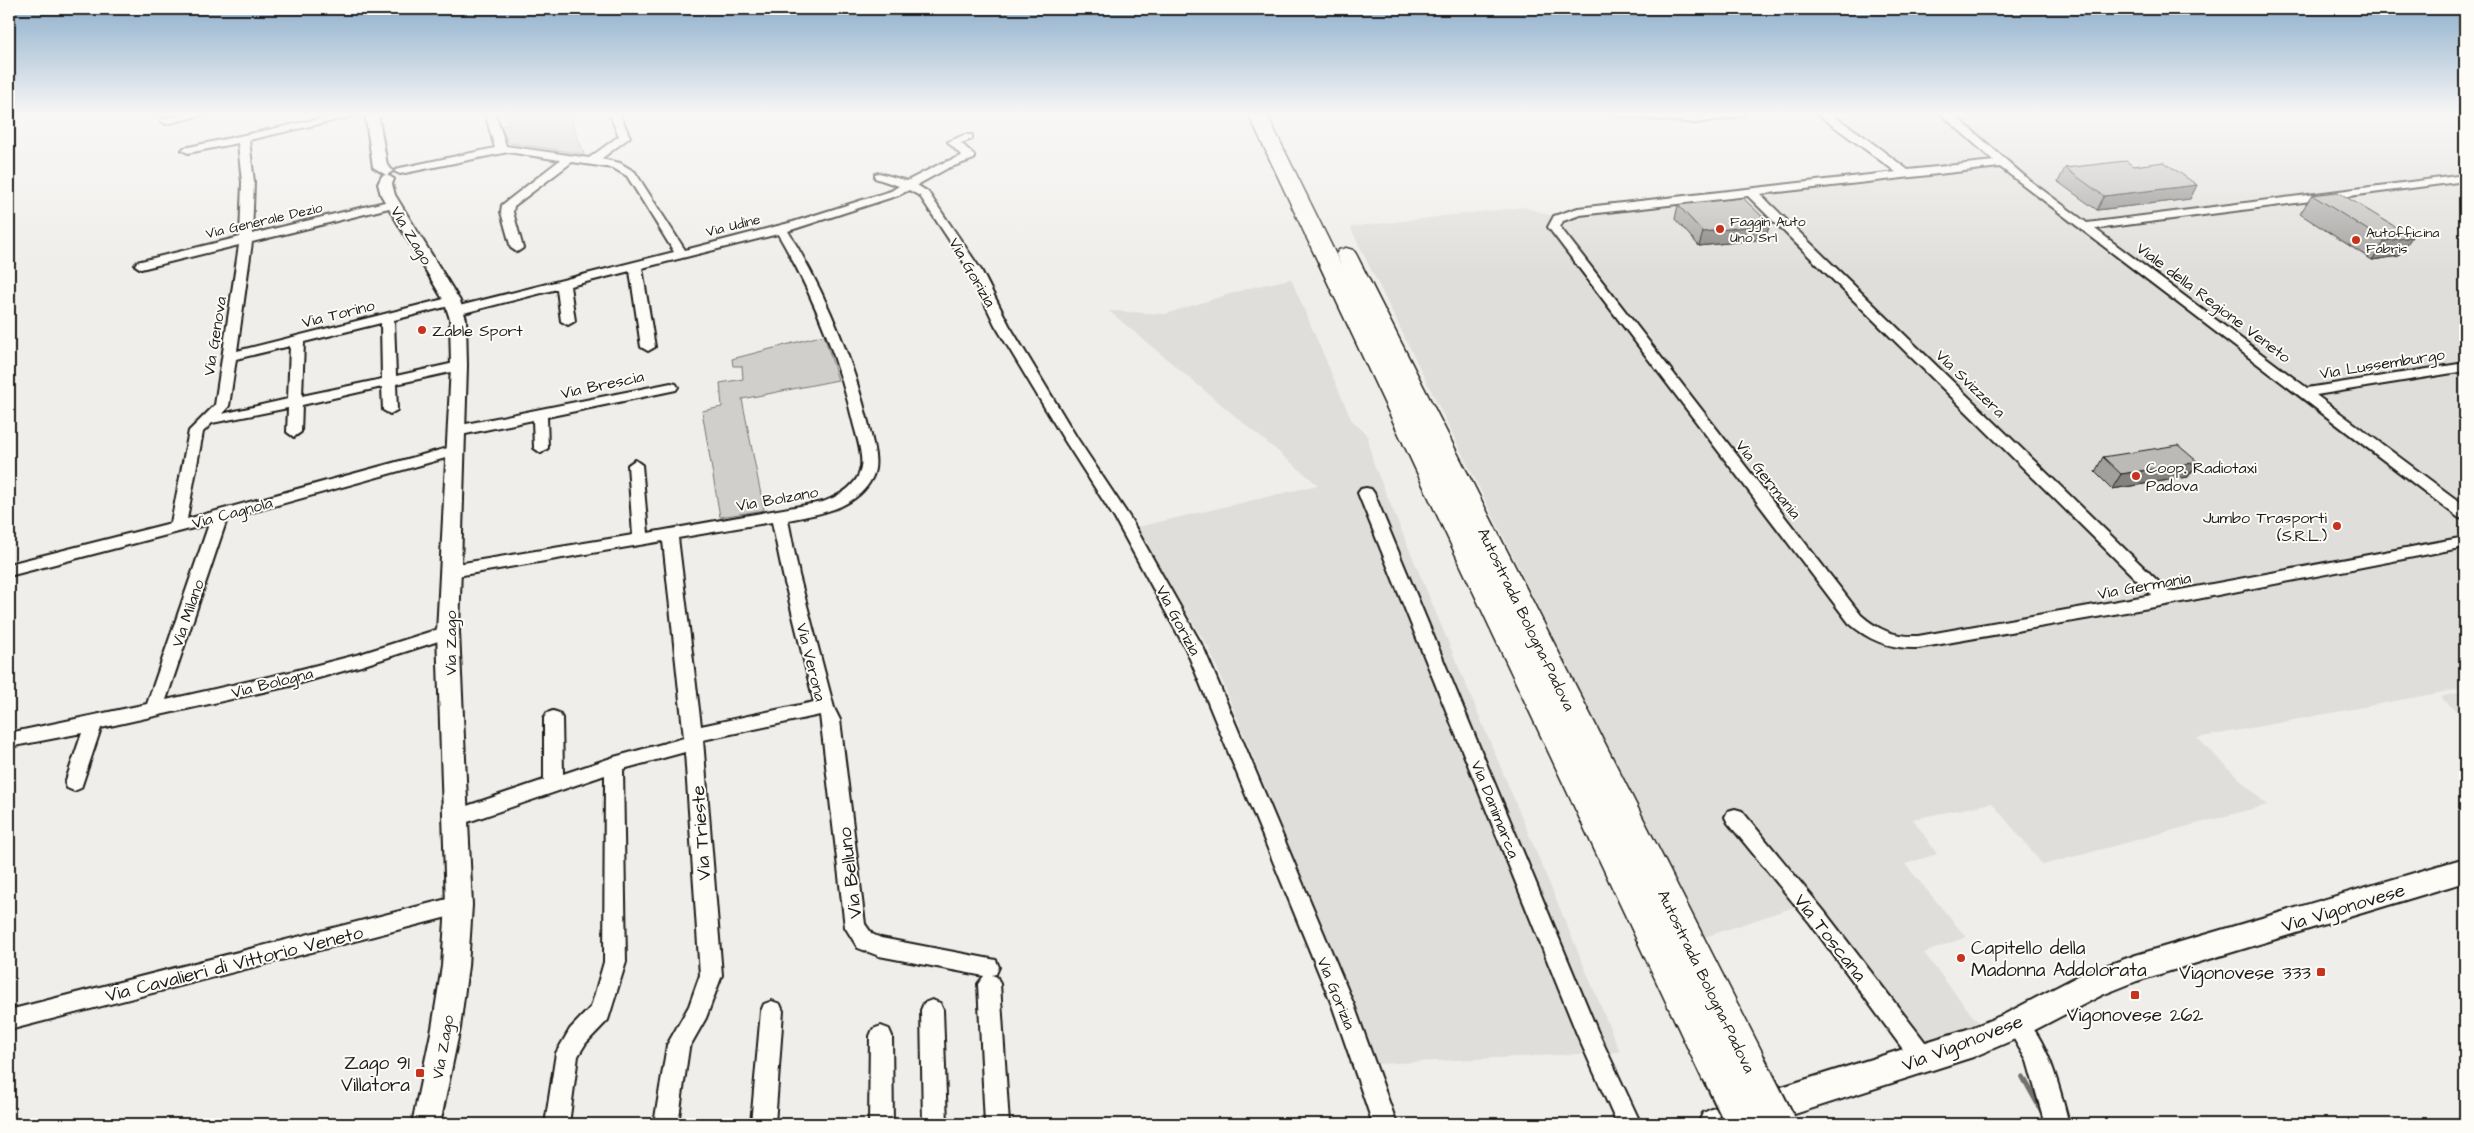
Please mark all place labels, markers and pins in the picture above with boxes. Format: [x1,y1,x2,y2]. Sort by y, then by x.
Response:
place label: Faggin Auto Uno Srl [1730,212,1806,248]
marker: Faggin Auto Uno Srl [1714,223,1726,235]
place label: Autofficina Fabris [2366,223,2439,259]
marker: Autofficina Fabris [2350,234,2362,246]
place label: Zable Sport [432,320,523,342]
marker: Zable Sport [416,324,428,336]
place label: Coop. Radiotaxi Padova [2146,457,2257,497]
marker: Coop. Radiotaxi Padova [2130,470,2142,482]
place label: Jumbo Trasporti (S.R.L.) [2203,507,2328,547]
marker: Jumbo Trasporti (S.R.L.) [2331,520,2343,532]
place label: Capitello della Madonna Addolorata [1971,935,2147,984]
marker: Capitello della Madonna Addolorata [1955,952,1967,964]
place label: Vigonovese 333 [2179,960,2311,988]
marker: Vigonovese 333 [2315,966,2327,978]
marker: Vigonovese 262 [2129,989,2141,1001]
place label: Vigonovese 262 [2067,1002,2203,1030]
place label: Zago 91 Villatora [341,1050,411,1099]
marker: Zago 91 Villatora [414,1067,426,1079]

